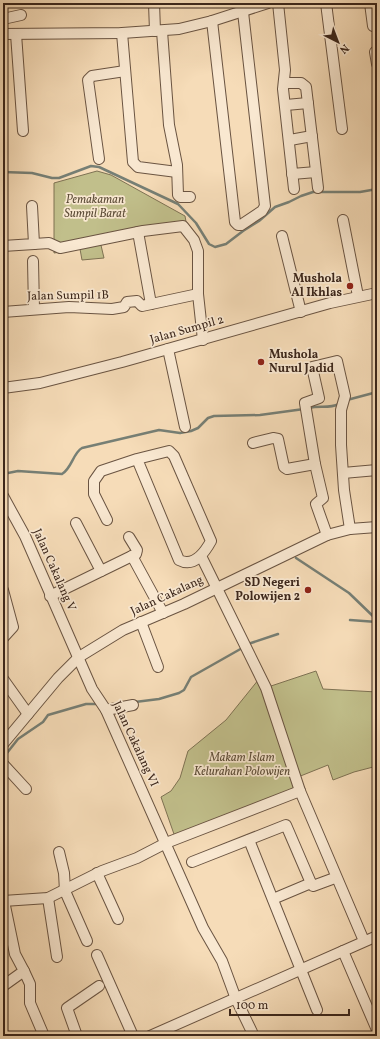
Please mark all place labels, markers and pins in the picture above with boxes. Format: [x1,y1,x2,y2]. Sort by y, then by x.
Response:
place label: Mushola Al Ikhlas [291,271,342,301]
marker: Mushola Al Ikhlas [345,281,355,291]
place label: Mushola Nurul Jadid [269,347,335,377]
marker: Mushola Nurul Jadid [256,357,266,367]
place label: SD Negeri Polowijen 2 [235,575,300,605]
marker: SD Negeri Polowijen 2 [303,585,313,595]

